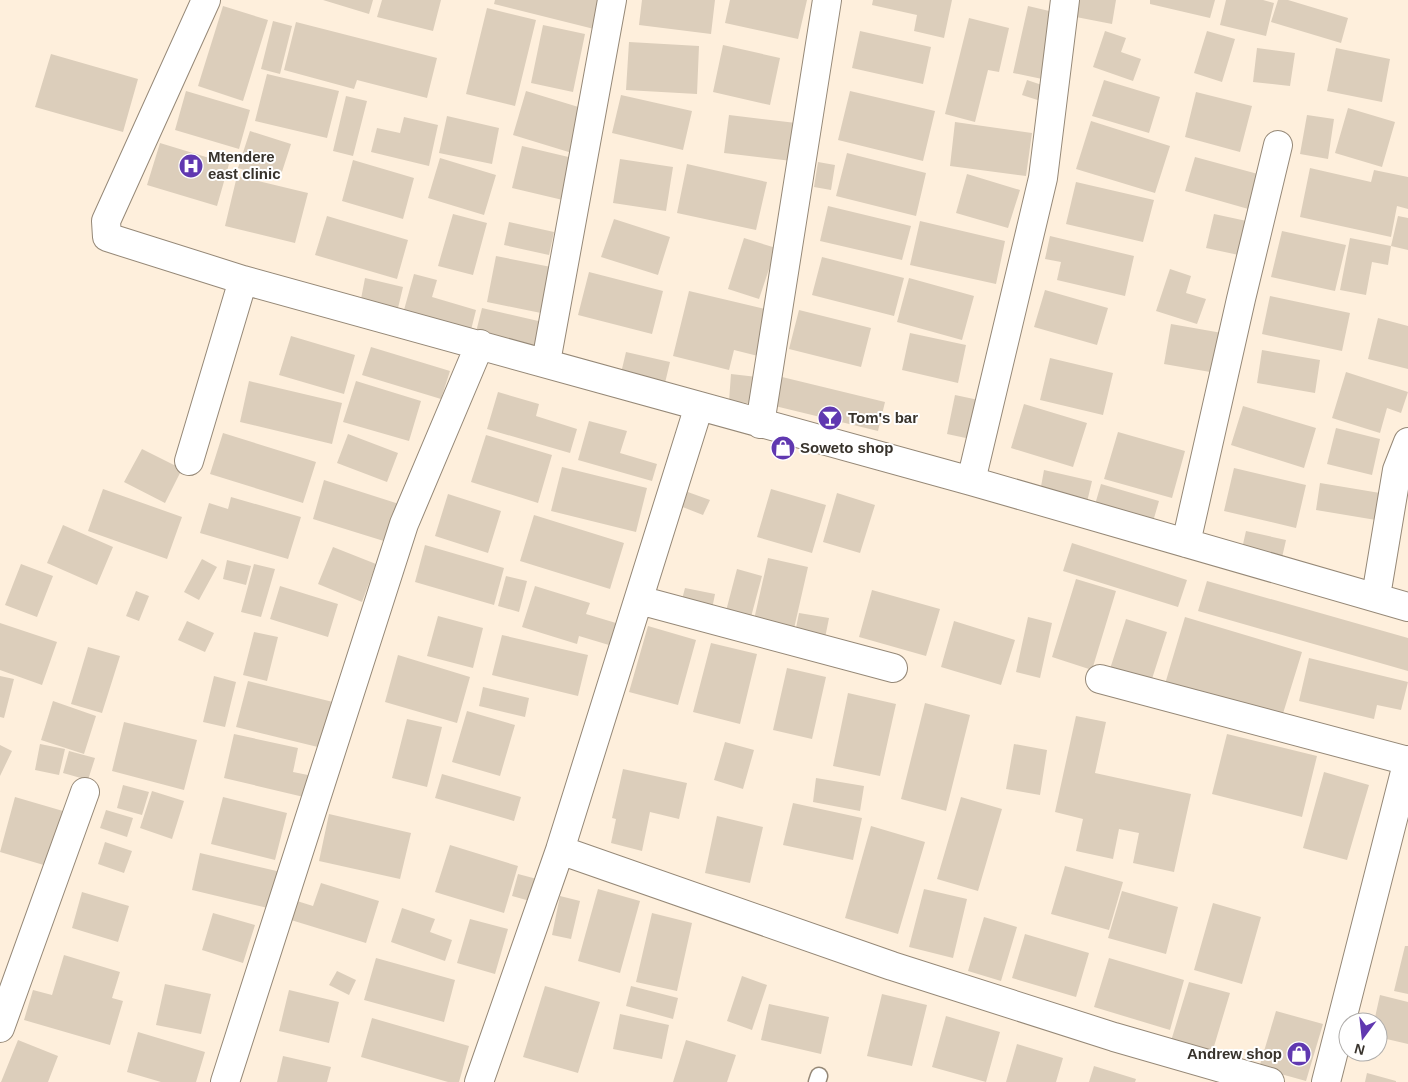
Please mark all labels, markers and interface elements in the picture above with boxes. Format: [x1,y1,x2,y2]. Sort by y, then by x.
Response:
place label: Mtendere east clinic [208,148,281,182]
hospital icon: Mtendere east clinic [178,153,204,179]
bar icon: Tom's bar [817,405,843,431]
place label: Tom's bar [848,409,918,426]
shop icon: Soweto shop [770,435,796,461]
place label: Soweto shop [800,439,893,456]
north arrow [1338,1012,1388,1062]
shop icon: Andrew shop [1286,1041,1312,1067]
text: N [1353,1041,1367,1059]
place label: Andrew shop [1187,1045,1282,1062]

